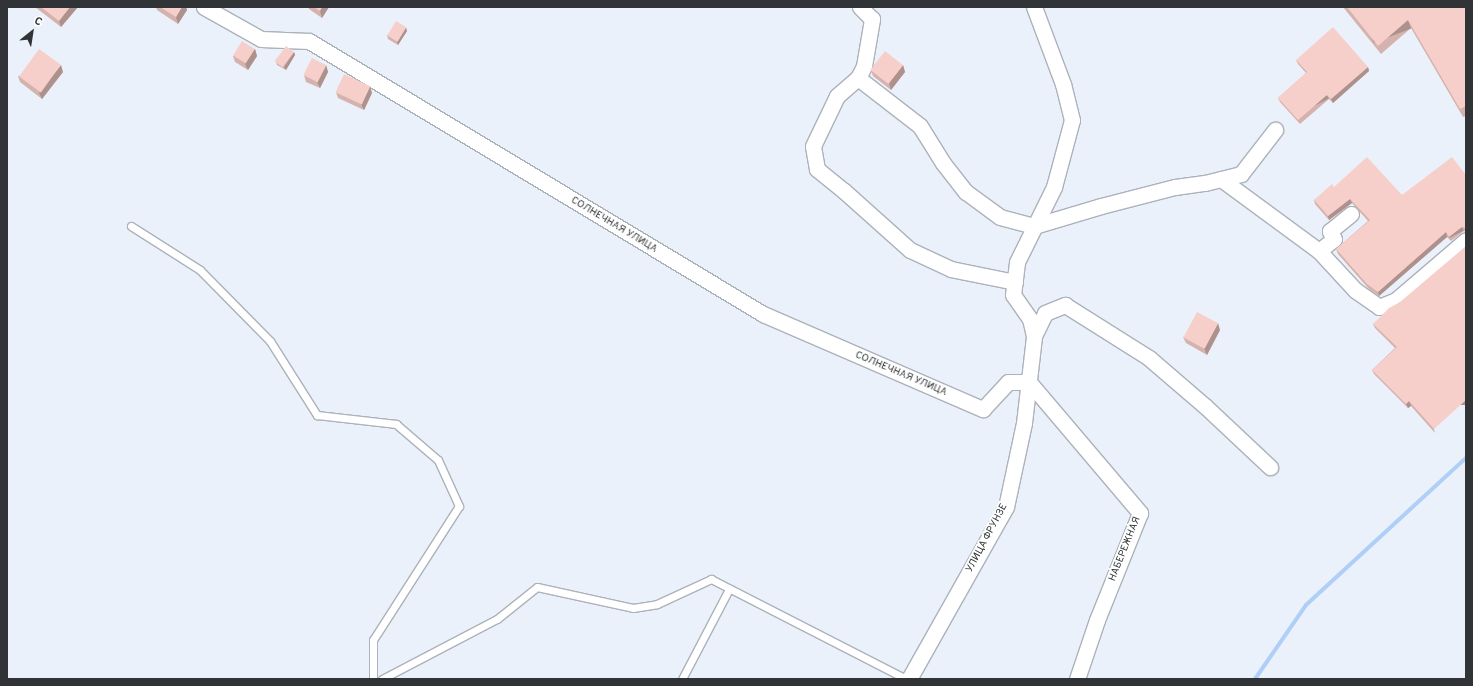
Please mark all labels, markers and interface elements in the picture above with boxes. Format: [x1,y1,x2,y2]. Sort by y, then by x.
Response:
north arrow [12,12,52,52]
text: С [31,14,45,29]
street label: СОЛНЕЧНАЯ УЛИЦА [569,194,659,256]
street label: СОЛНЕЧНАЯ УЛИЦА [853,349,949,399]
street label: УЛИЦА ФРУНЗЕ [964,501,1010,575]
street label: НАБЕРЕЖНАЯ [1107,515,1143,583]

